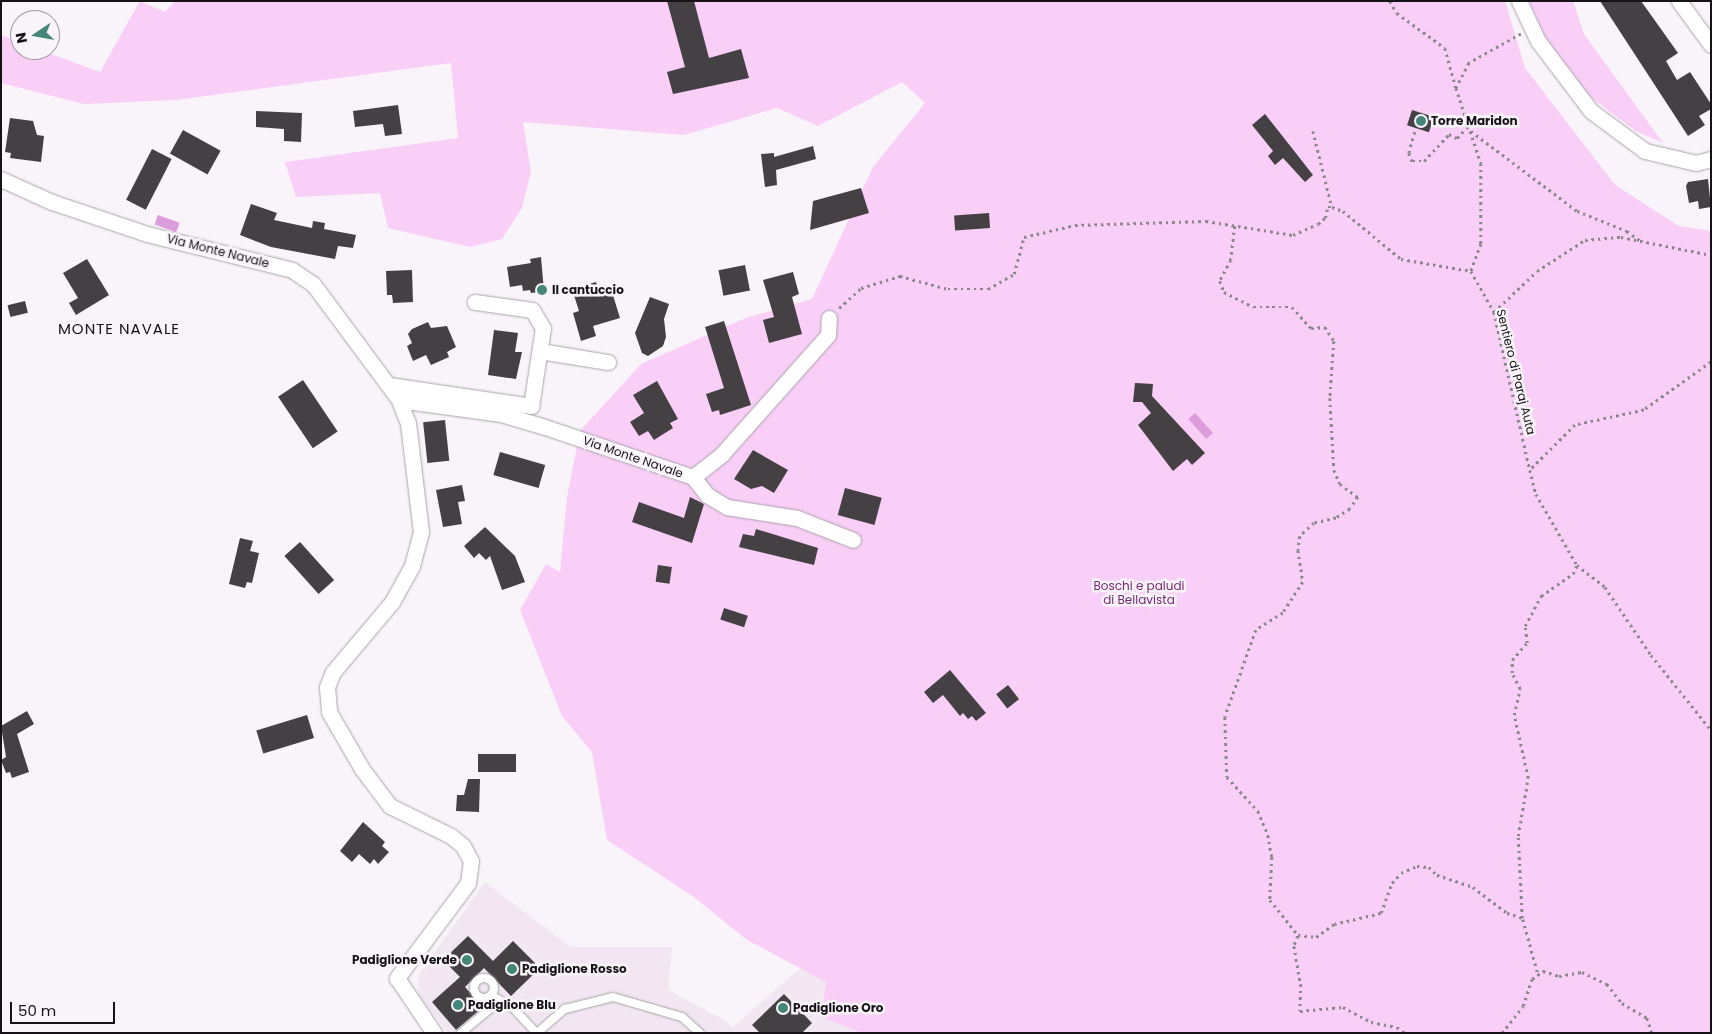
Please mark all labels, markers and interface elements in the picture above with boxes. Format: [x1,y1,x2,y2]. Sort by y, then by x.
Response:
north arrow [10,10,60,60]
text: N [10,31,32,45]
place label: Torre Maridon [1431,114,1518,128]
marker: Torre Maridon [1415,115,1427,127]
street label: Via Monte Navale [165,231,271,271]
place label: Il cantuccio [552,283,624,297]
marker: Il cantuccio [536,284,548,296]
street label: Sentiero di Paraj Auta [1493,308,1539,436]
district label: MONTE NAVALE [56,320,182,338]
street label: Via Monte Navale [581,433,685,481]
park label: Boschi e paludi di Bellavista [1094,579,1184,607]
place label: Padiglione Verde [352,953,457,967]
marker: Padiglione Verde [461,954,473,966]
place label: Padiglione Rosso [522,962,627,976]
marker: Padiglione Rosso [506,963,518,975]
scale bar [12,992,118,1024]
place label: Padiglione Blu [468,998,556,1012]
marker: Padiglione Blu [452,999,464,1011]
text: 50 m [18,1000,56,1021]
place label: Padiglione Oro [793,1001,883,1015]
marker: Padiglione Oro [777,1002,789,1014]

